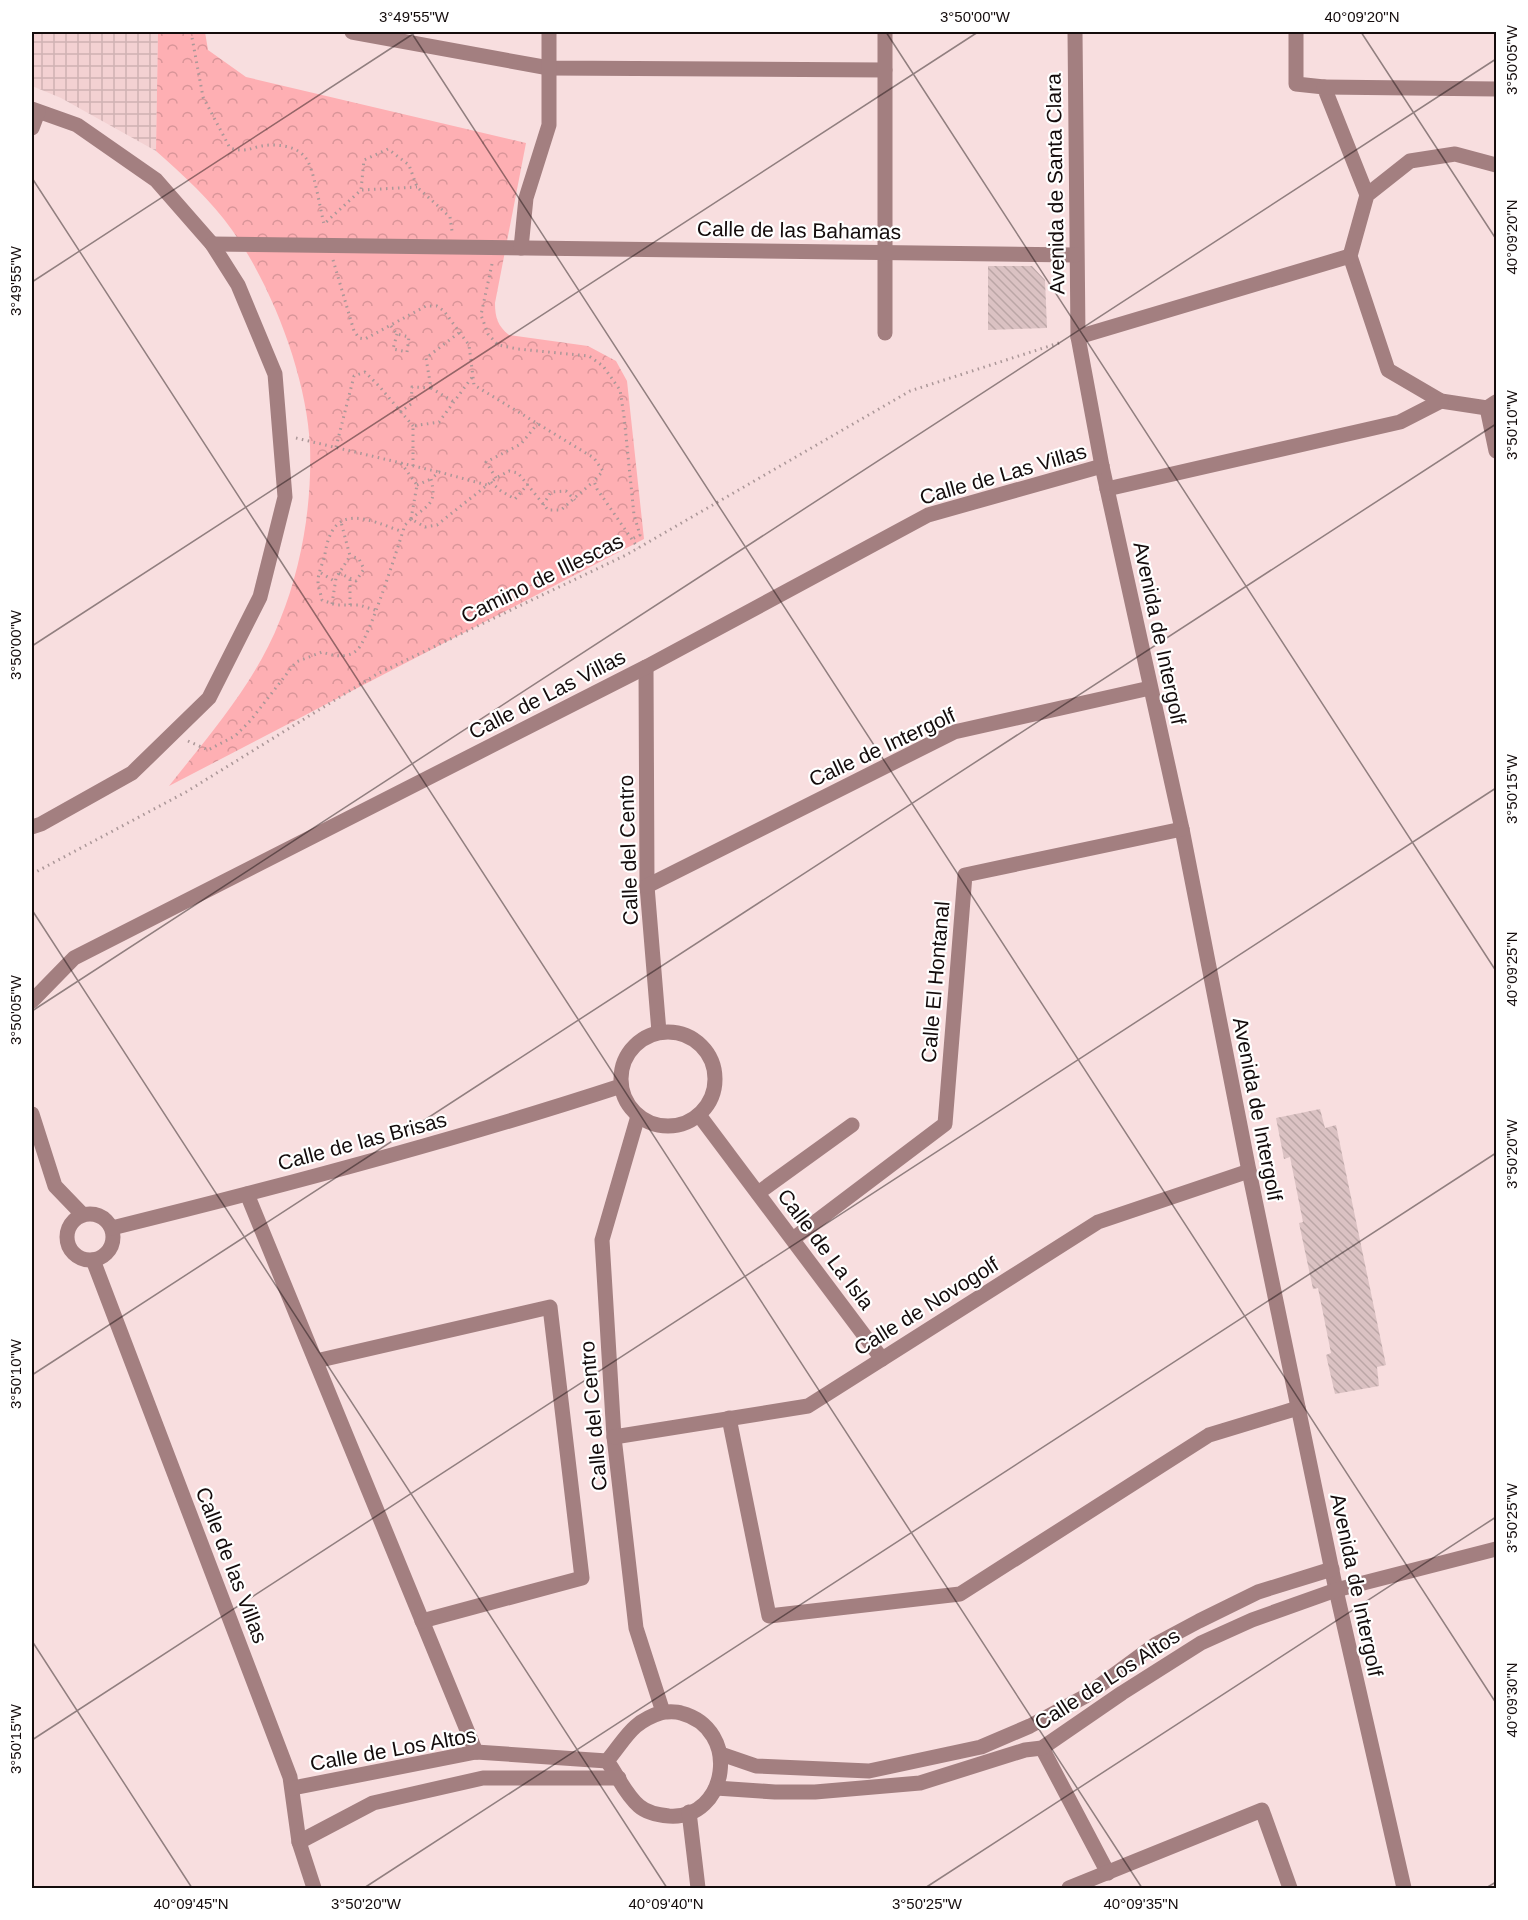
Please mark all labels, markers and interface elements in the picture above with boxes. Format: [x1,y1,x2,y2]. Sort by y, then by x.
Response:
text: 3°49'55"W [379,8,450,25]
text: 3°50'00"W [940,8,1011,25]
text: 40°09'20"N [1324,8,1400,25]
text: 3°50'05"W [1503,24,1520,95]
street label: Avenida de Santa Clara [1042,73,1068,295]
text: 40°09'20"N [1503,199,1520,275]
street label: Calle de las Bahamas [697,217,901,243]
text: 3°49'55"W [7,245,24,316]
text: 3°50'10"W [1503,389,1520,460]
street label: Calle de Las Villas [917,439,1089,509]
street label: Camino de Illescas [457,529,627,627]
street label: Avenida de Intergolf [1129,539,1191,727]
text: 3°50'00"W [7,609,24,680]
street label: Calle de Las Villas [465,645,629,743]
street label: Calle de Intergolf [805,703,959,791]
text: 3°50'15"W [1503,753,1520,824]
street label: Calle del Centro [614,774,642,926]
street label: Calle El Hontanal [916,900,954,1064]
text: 40°09'25"N [1503,931,1520,1007]
text: 3°50'05"W [7,974,24,1045]
street label: Avenida de Intergolf [1229,1015,1287,1203]
street label: Calle de las Brisas [275,1107,449,1175]
text: 3°50'20"W [1503,1118,1520,1189]
street label: Calle de La Isla [773,1184,879,1314]
street label: Calle de Novogolf [850,1252,1003,1360]
text: 3°50'10"W [7,1338,24,1409]
street label: Calle del Centro [575,1340,611,1492]
text: 3°50'25"W [1503,1482,1520,1553]
street label: Calle de las Villas [192,1484,272,1646]
street label: Avenida de Intergolf [1326,1491,1388,1679]
street label: Calle de Los Altos [1030,1624,1184,1734]
text: 40°09'30"N [1503,1662,1520,1738]
text: 3°50'15"W [7,1703,24,1774]
street label: Calle de Los Altos [308,1723,478,1775]
text: 40°09'45"N [153,1895,229,1912]
text: 3°50'20"W [331,1895,402,1912]
text: 40°09'40"N [628,1895,704,1912]
text: 3°50'25"W [892,1895,963,1912]
text: 40°09'35"N [1103,1895,1179,1912]

